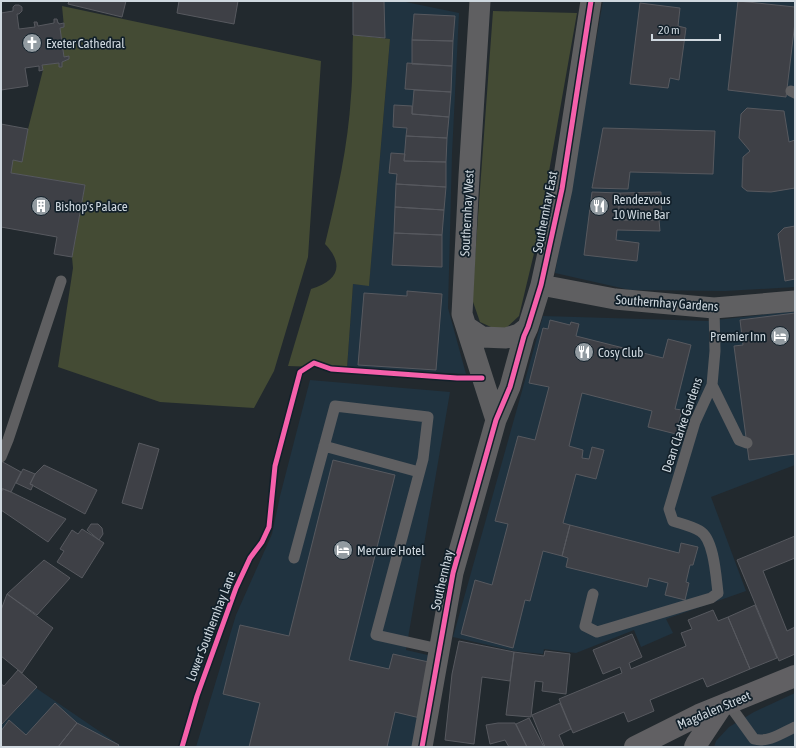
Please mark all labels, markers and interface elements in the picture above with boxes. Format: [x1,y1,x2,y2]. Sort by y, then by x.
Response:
scale bar [652,16,720,42]
text: 20 m [658,23,680,37]
church icon: Exeter Cathedral [21,32,43,54]
place label: Exeter Cathedral [46,36,125,51]
street label: Southernhay West [457,169,477,257]
street label: Southernhay East [530,169,560,254]
place label: Rendezvous 10 Wine Bar [613,192,671,222]
building icon: Bishop's Palace [30,195,52,217]
restaurant icon: Rendezvous 10 Wine Bar [588,195,610,217]
place label: Bishop's Palace [55,199,128,214]
street label: Southernhay Gardens [615,292,719,314]
hotel icon: Premier Inn [769,325,791,347]
place label: Premier Inn [710,329,766,344]
restaurant icon: Cosy Club [573,341,595,363]
place label: Cosy Club [598,345,643,360]
street label: Dean Clarke Gardens [659,375,705,474]
hotel icon: Mercure Hotel [332,539,354,561]
place label: Mercure Hotel [357,543,425,558]
street label: Southernhay [428,548,456,612]
street label: Lower Southernhay Lane [183,569,239,683]
street label: Magdalen Street [675,688,753,732]

